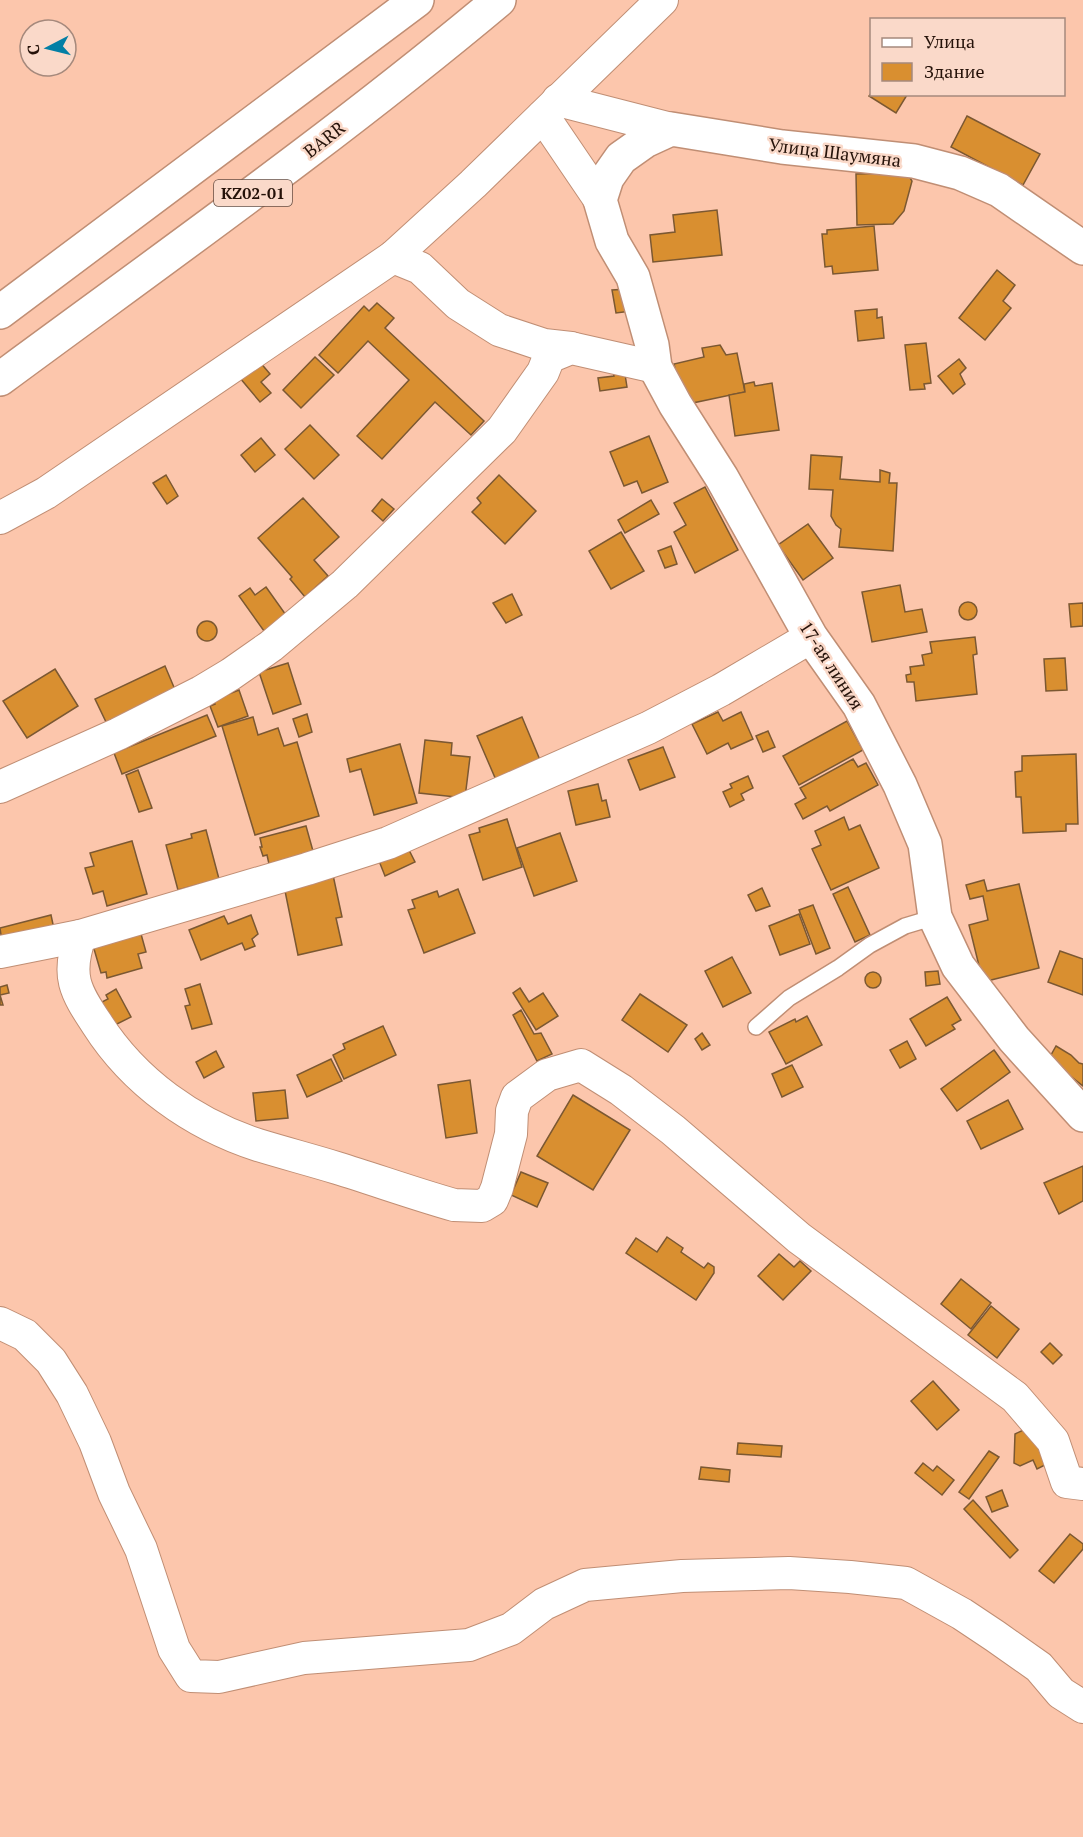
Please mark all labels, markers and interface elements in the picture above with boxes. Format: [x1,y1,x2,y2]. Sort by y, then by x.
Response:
north arrow [18,18,78,78]
legend [870,18,1065,96]
text: Улица [924,29,975,53]
text: С [22,43,45,56]
text: Здание [924,59,984,83]
street label: BARR [298,115,350,163]
street label: Улица Шаумяна [767,132,903,172]
road number: KZ02-01 [214,180,292,206]
street label: 17-ая линия [794,616,870,714]

